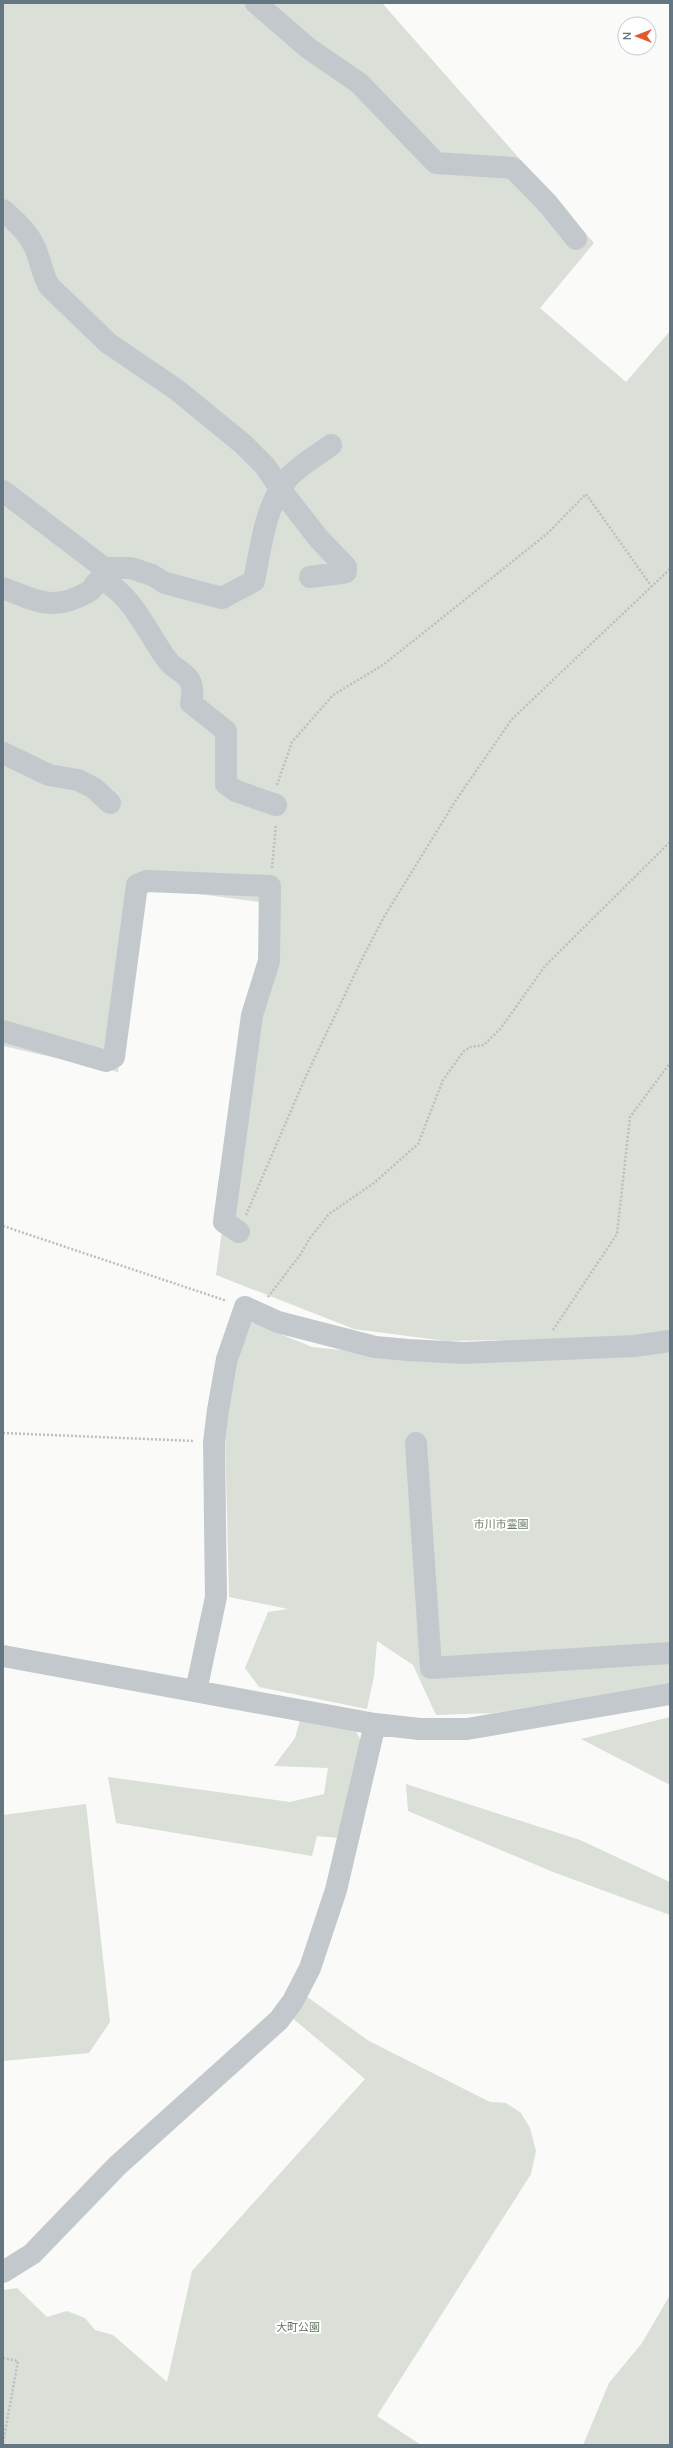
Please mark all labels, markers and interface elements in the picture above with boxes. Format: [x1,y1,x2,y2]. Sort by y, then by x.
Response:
north arrow [617,16,657,56]
text: N [620,32,633,40]
park label: 市川市霊園 [474,1517,529,1530]
park label: 大町公園 [276,2320,320,2333]

